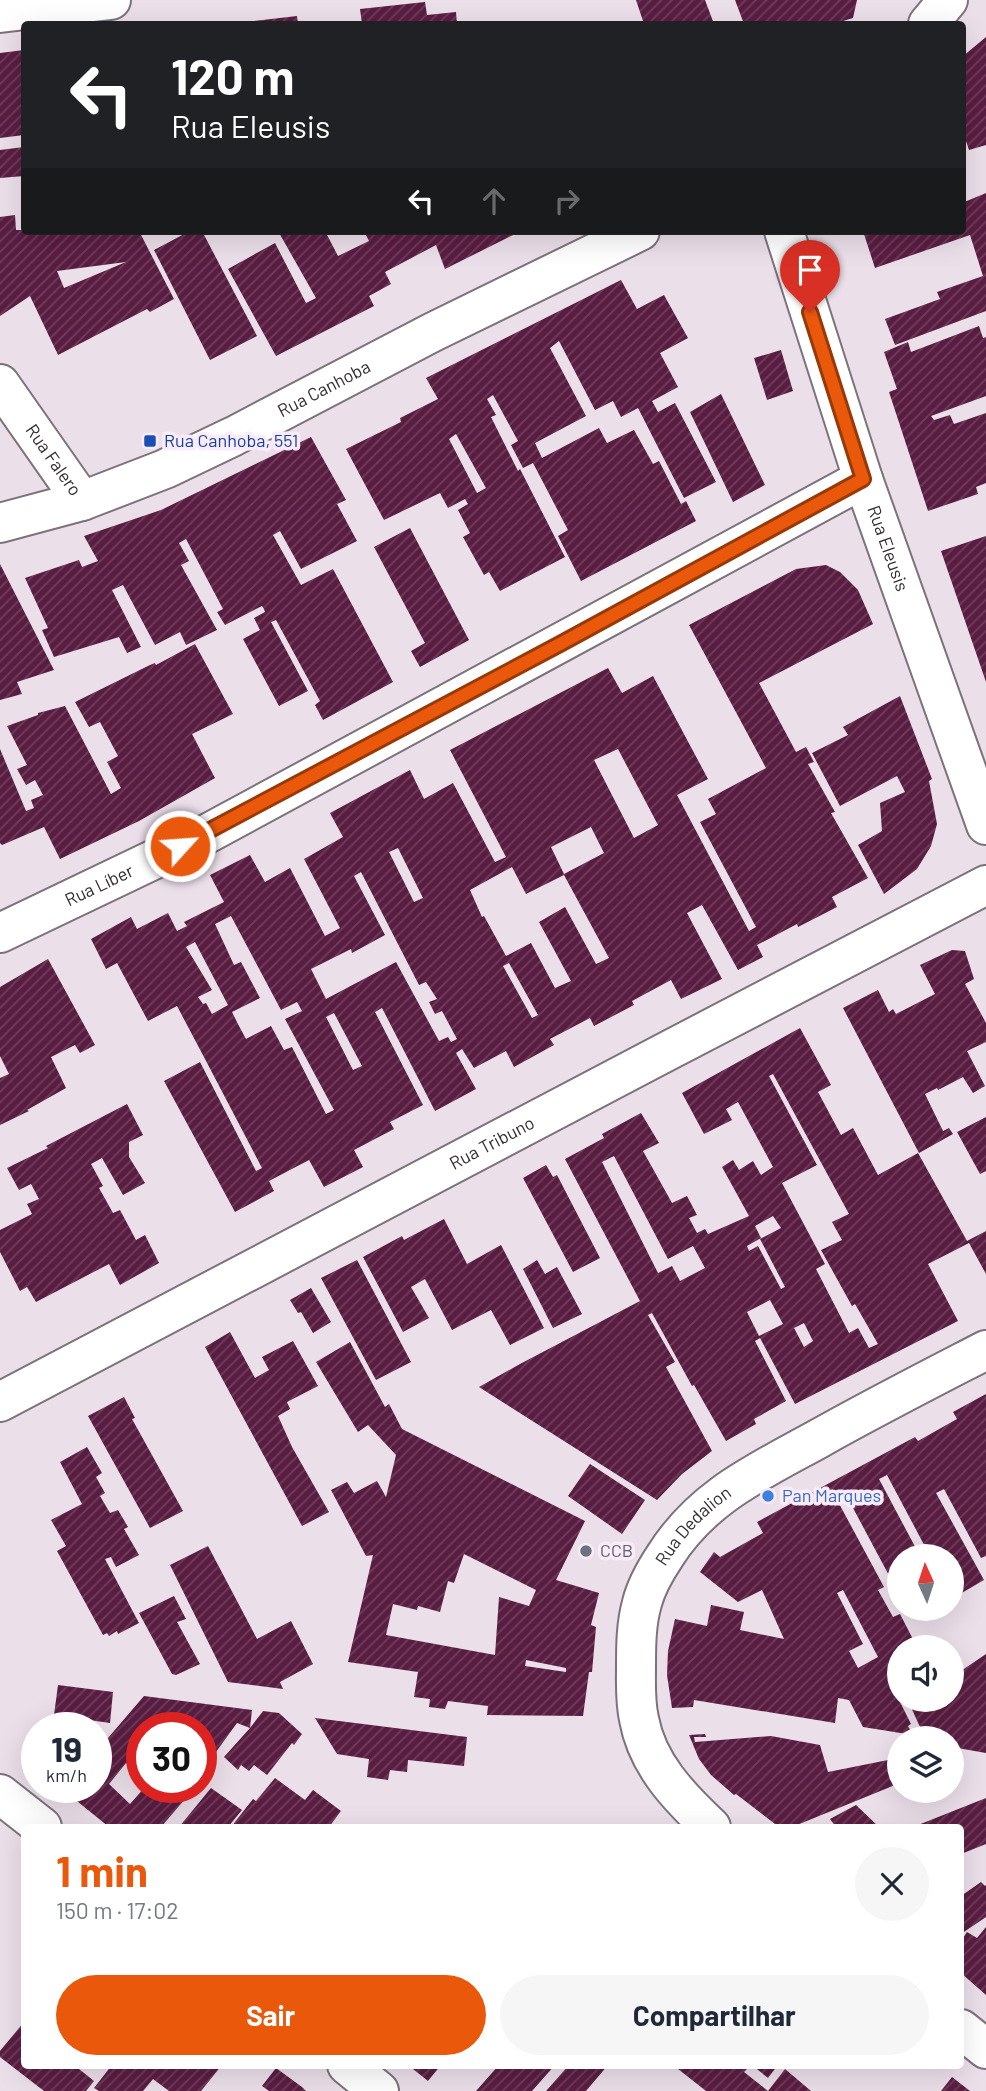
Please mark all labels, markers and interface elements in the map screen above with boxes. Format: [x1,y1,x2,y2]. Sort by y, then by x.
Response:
text: 120 m [171,46,294,105]
icon: left [56,49,147,140]
text: Rua Eleusis [171,106,330,144]
icon: left [402,182,440,220]
icon: ahead [475,182,513,220]
icon: right [548,182,586,220]
pin [780,240,840,312]
icon: arrive [791,251,829,289]
street label: Rua Canhoba [274,355,374,421]
street label: Rua Falero [22,420,87,500]
place label: Rua Canhoba, 551 [164,429,298,451]
marker: Rua Canhoba, 551 [142,433,158,449]
street label: Rua Eleusis [863,502,914,594]
position arrow [143,809,217,883]
street label: Rua Líber [61,859,137,910]
street label: Rua Tribuno [445,1111,538,1174]
street label: Rua Dedalion [650,1481,735,1569]
place label: Pan Marques [782,1484,881,1506]
marker: Pan Marques [760,1488,776,1504]
place label: CCB [600,1539,633,1561]
marker: CCB [578,1543,594,1559]
north arrow [887,1544,964,1620]
map controls [887,1544,964,1803]
button: sound [887,1635,964,1712]
speed limit sign: 30 [126,1712,217,1803]
button: layers [887,1726,964,1803]
text: 19 [51,1727,82,1769]
text: km/h [46,1764,87,1786]
text: 1 min [56,1845,148,1895]
button: close [855,1847,929,1921]
text: 150 m · 17:02 [56,1896,179,1924]
button: Sair [56,1975,486,2055]
button: Compartilhar [500,1975,929,2055]

